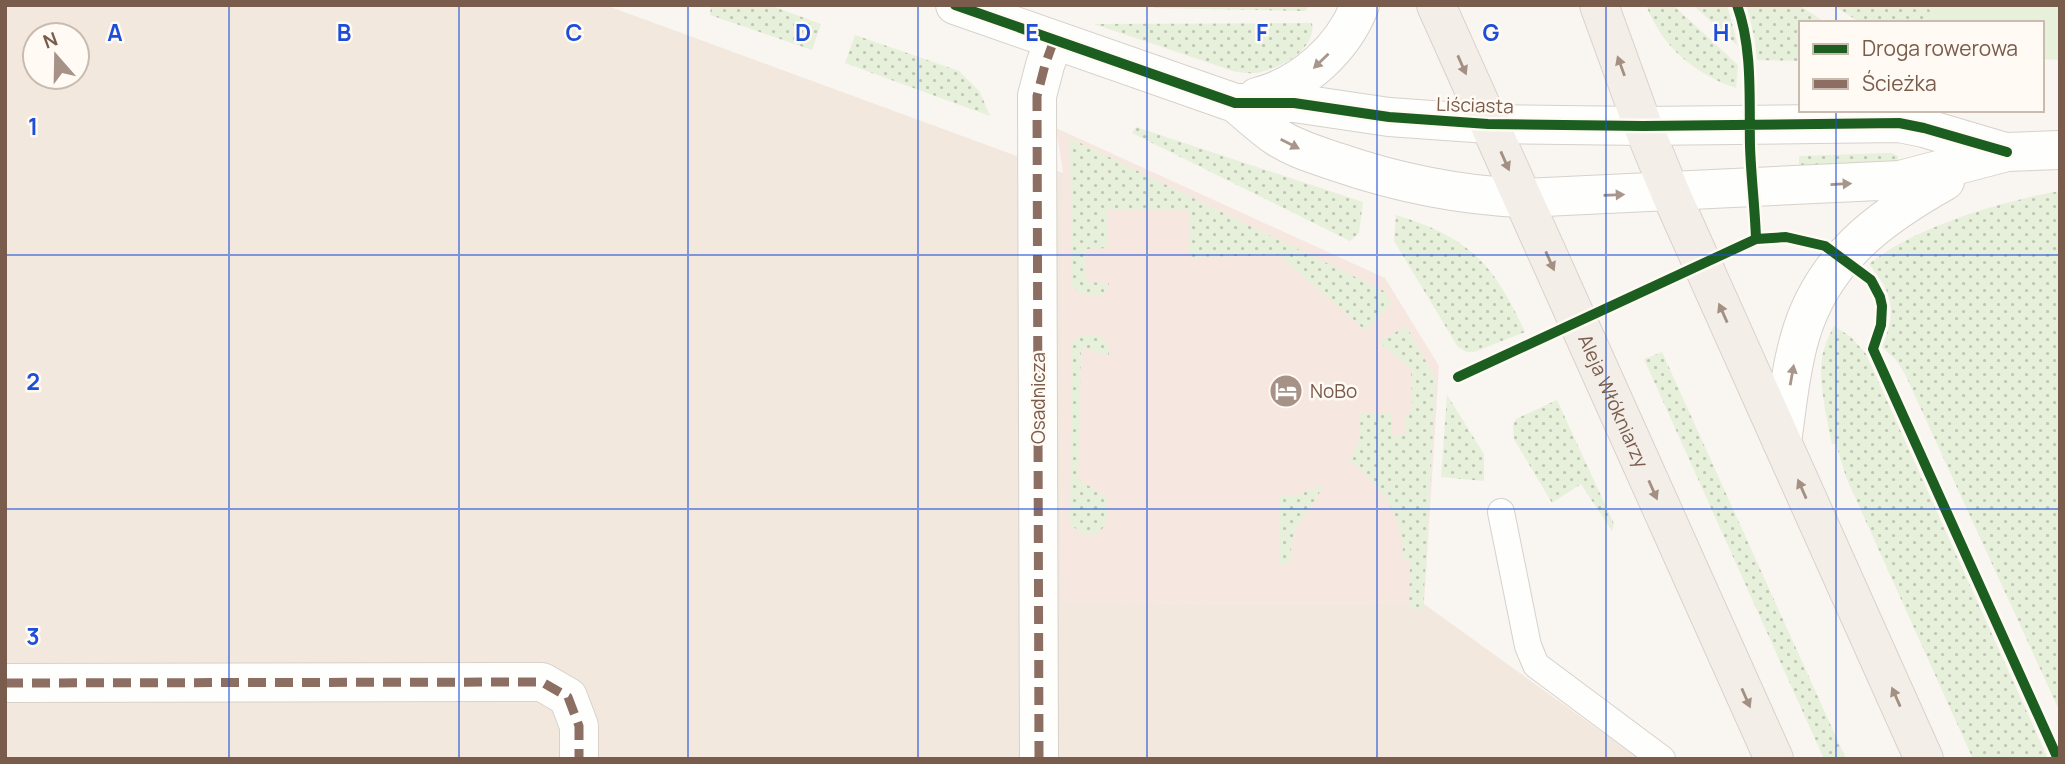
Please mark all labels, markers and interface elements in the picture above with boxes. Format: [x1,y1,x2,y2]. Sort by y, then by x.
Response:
text: A [107,16,123,48]
text: B [337,16,351,48]
text: C [566,16,583,48]
text: D [795,16,811,48]
text: E [1025,16,1039,48]
text: F [1256,16,1268,48]
text: G [1483,16,1500,48]
text: H [1713,16,1729,48]
north arrow [21,21,91,91]
legend [1799,21,2044,112]
text: N [39,25,61,55]
text: Droga rowerowa [1862,34,2018,62]
one-way arrow [1313,52,1330,68]
one-way arrow [1457,54,1468,75]
one-way arrow [1615,55,1626,76]
text: Ścieżka [1862,69,1937,97]
street label: Liściasta [1436,91,1514,119]
text: 1 [28,110,38,142]
one-way arrow [1280,138,1300,149]
one-way arrow [1499,151,1511,171]
one-way arrow [1831,178,1853,189]
one-way arrow [1603,189,1625,200]
one-way arrow [1545,250,1556,271]
one-way arrow [1717,303,1729,323]
street label: Aleja Włókniarzy [1572,330,1655,472]
street label: Osadnicza [1025,352,1051,444]
one-way arrow [1787,364,1798,386]
text: 2 [26,365,40,397]
hotel icon: NoBo [1267,372,1305,410]
place label: NoBo [1310,378,1357,404]
one-way arrow [1796,479,1808,499]
one-way arrow [1648,480,1659,501]
text: 3 [26,620,40,652]
one-way arrow [1890,686,1901,707]
one-way arrow [1740,688,1752,708]

